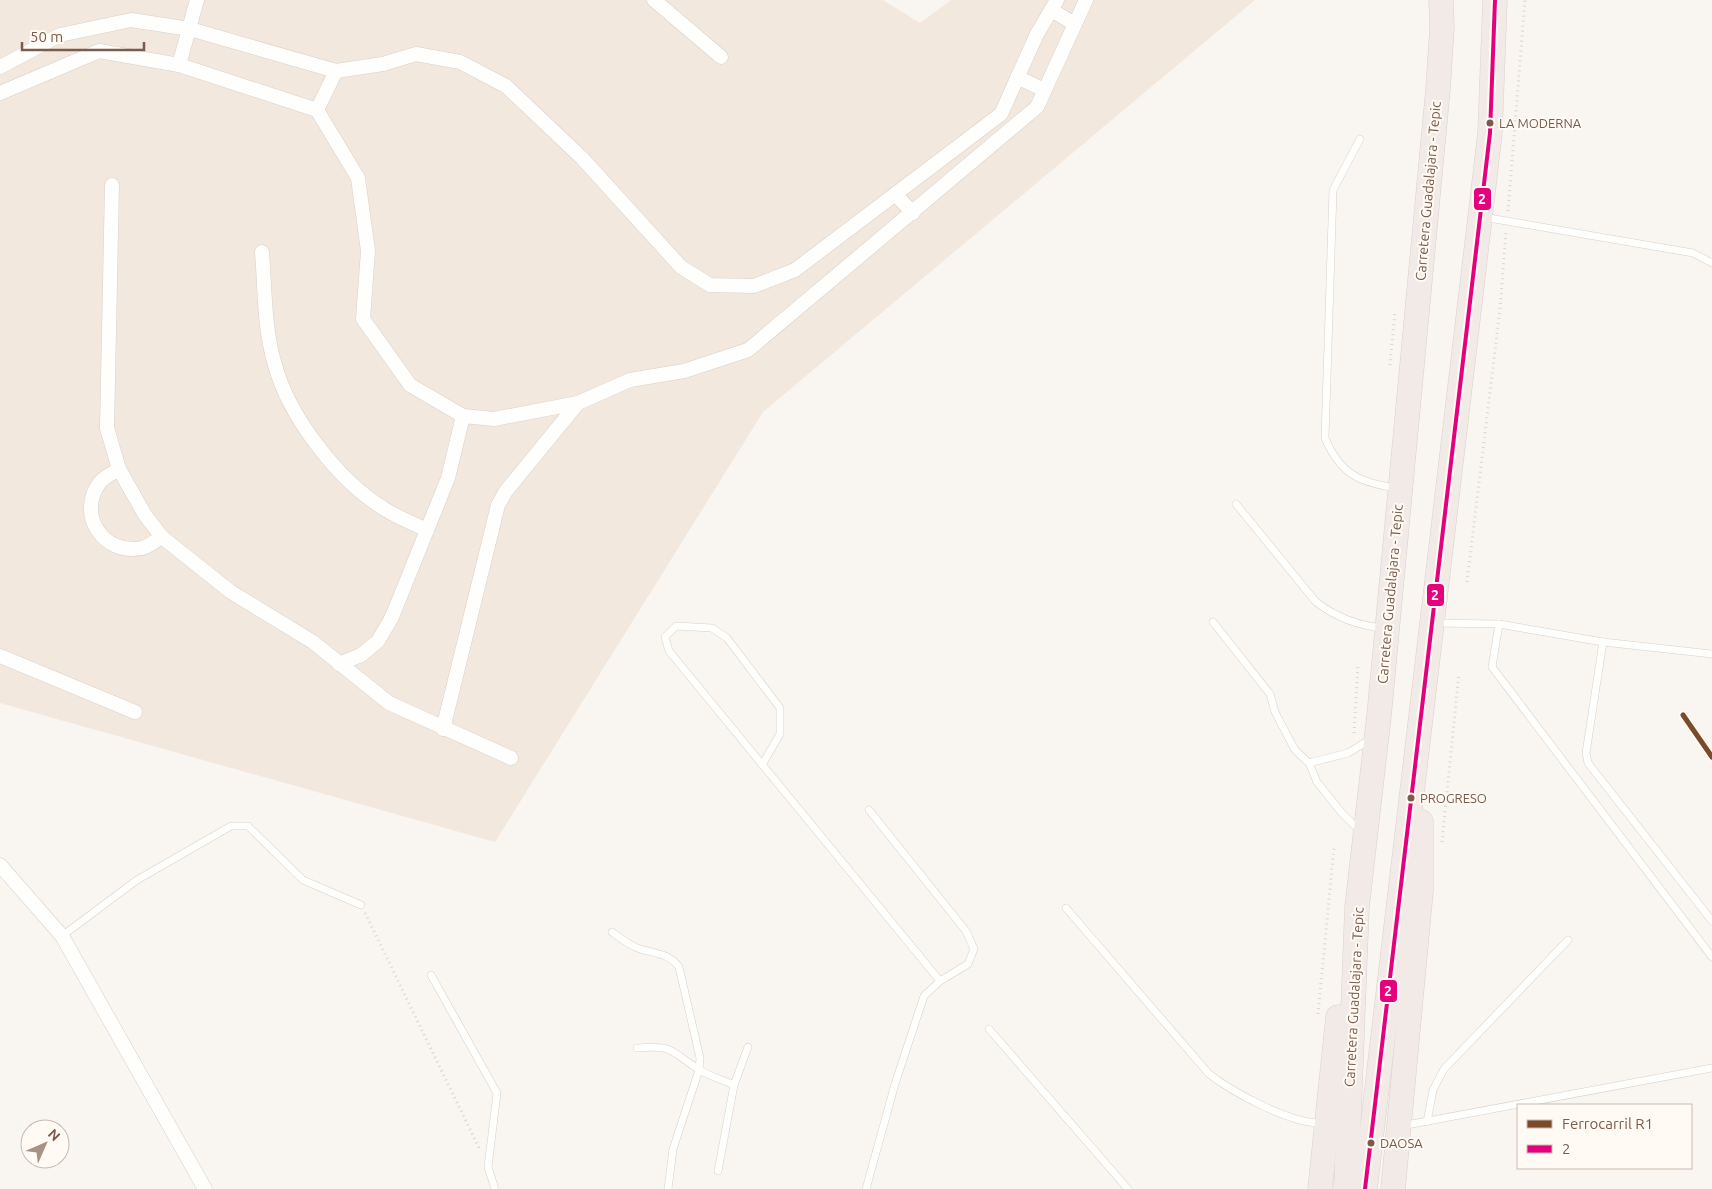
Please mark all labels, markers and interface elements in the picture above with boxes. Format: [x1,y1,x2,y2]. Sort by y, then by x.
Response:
scale bar [22,20,145,52]
text: 50 m [30,28,63,45]
street label: Carretera Guadalajara - Tepic [1412,100,1444,281]
place label: LA MODERNA [1499,116,1582,130]
marker: LA MODERNA [1485,118,1495,128]
line badge: 2 [1473,187,1492,211]
text: 2 [1478,191,1486,207]
street label: Carretera Guadalajara - Tepic [1374,503,1406,684]
line badge: 2 [1426,583,1445,607]
text: 2 [1431,587,1439,603]
place label: PROGRESO [1420,791,1487,805]
marker: PROGRESO [1406,793,1416,803]
street label: Carretera Guadalajara - Tepic [1341,906,1367,1087]
line badge: 2 [1379,979,1398,1003]
text: 2 [1384,983,1392,999]
legend [1517,1104,1692,1169]
text: Ferrocarril R1 [1562,1115,1653,1132]
north arrow [20,1119,70,1169]
text: N [45,1125,64,1144]
place label: DAOSA [1380,1136,1423,1150]
marker: DAOSA [1366,1138,1376,1148]
text: 2 [1562,1140,1570,1157]

